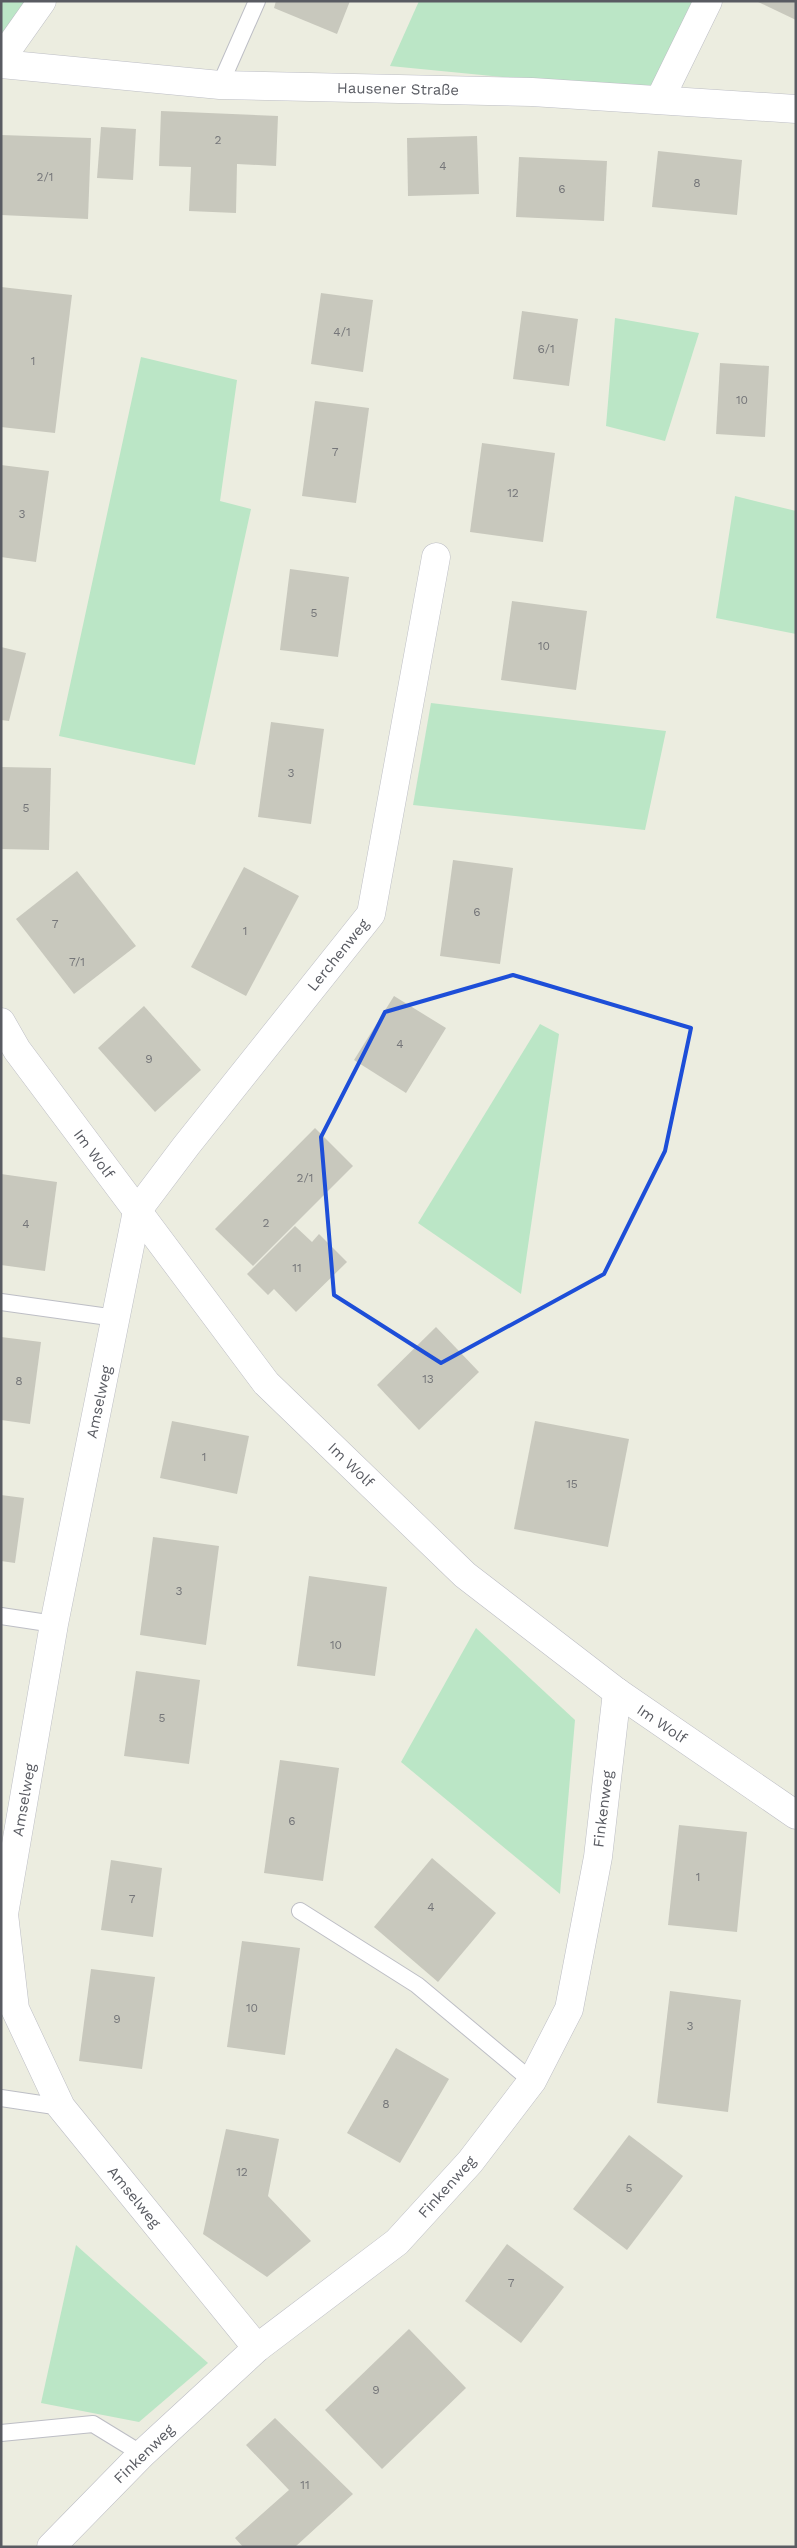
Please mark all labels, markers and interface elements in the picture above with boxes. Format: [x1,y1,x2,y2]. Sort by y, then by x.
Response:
street label: Hausener Straße [337,79,459,99]
house number: 2 [215,133,222,147]
house number: 4 [439,159,447,173]
house number: 2/1 [37,170,53,184]
house number: 8 [693,176,701,190]
house number: 6 [558,182,566,196]
house number: 4/1 [333,325,351,339]
house number: 6/1 [537,342,555,356]
house number: 1 [31,354,35,368]
house number: 10 [736,393,748,407]
house number: 7 [332,445,339,459]
house number: 12 [507,486,519,500]
house number: 3 [19,507,26,521]
house number: 5 [311,606,318,620]
house number: 10 [538,639,550,653]
house number: 3 [288,766,295,780]
house number: 5 [23,801,30,815]
house number: 6 [473,905,481,919]
street label: Lerchenweg [303,915,373,995]
house number: 7 [52,917,59,931]
house number: 1 [243,924,247,938]
house number: 7/1 [69,955,85,969]
house number: 4 [396,1037,404,1051]
house number: 9 [145,1052,153,1066]
street label: Im Wolf [70,1126,118,1182]
house number: 2/1 [297,1171,313,1185]
house number: 2 [263,1216,270,1230]
house number: 4 [22,1217,30,1231]
house number: 11 [292,1261,302,1275]
street label: Amselweg [83,1364,116,1440]
house number: 13 [422,1372,434,1386]
house number: 8 [15,1374,23,1388]
street label: Im Wolf [324,1439,378,1491]
house number: 1 [202,1450,206,1464]
house number: 15 [566,1477,578,1491]
house number: 3 [176,1584,183,1598]
house number: 10 [330,1638,342,1652]
street label: Im Wolf [633,1701,691,1747]
house number: 5 [159,1711,166,1725]
street label: Amselweg [9,1762,39,1838]
street label: Finkenweg [589,1769,617,1849]
house number: 6 [288,1814,296,1828]
house number: 1 [696,1870,700,1884]
house number: 7 [129,1892,136,1906]
house number: 4 [427,1900,435,1914]
house number: 10 [246,2001,258,2015]
house number: 9 [113,2012,121,2026]
house number: 3 [687,2019,694,2033]
house number: 8 [382,2097,390,2111]
street label: Finkenweg [414,2152,480,2222]
street label: Amselweg [104,2163,164,2231]
house number: 12 [236,2165,248,2179]
house number: 5 [626,2181,633,2195]
house number: 7 [508,2276,515,2290]
house number: 9 [372,2383,380,2397]
street label: Finkenweg [110,2421,178,2487]
house number: 11 [300,2478,310,2492]

